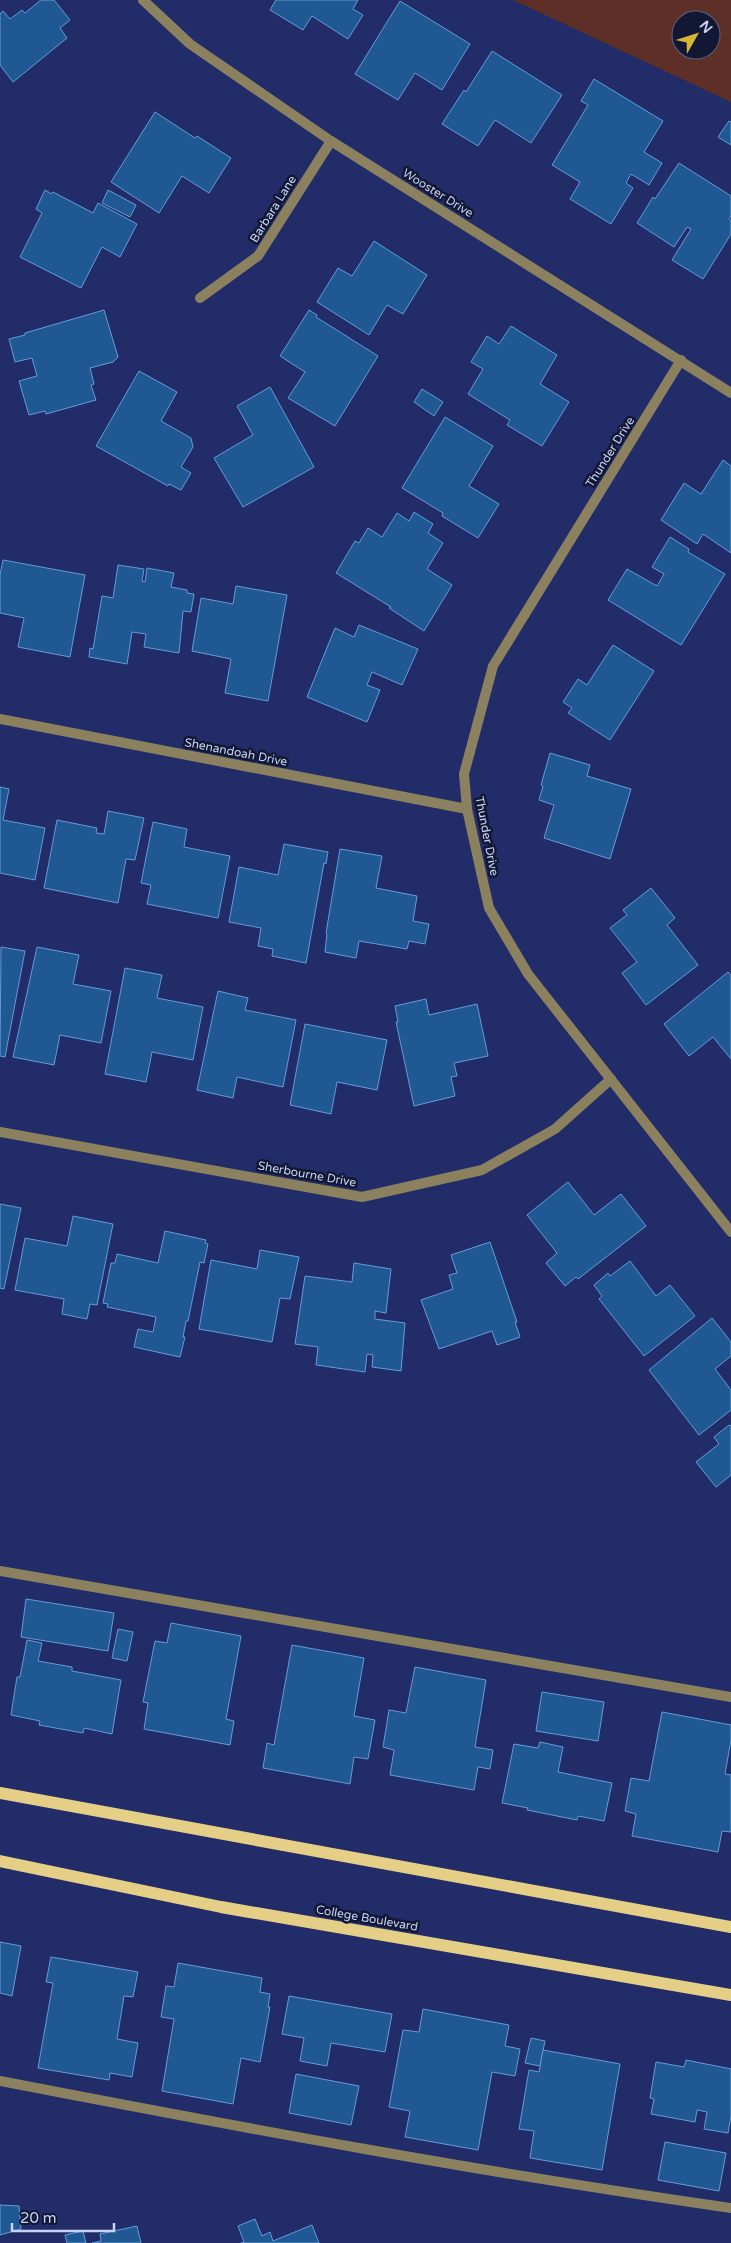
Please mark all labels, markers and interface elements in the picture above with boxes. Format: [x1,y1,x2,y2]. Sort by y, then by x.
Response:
north arrow [671,10,721,60]
text: N [696,17,716,37]
street label: Wooster Drive [400,166,476,220]
street label: Barbara Lane [247,173,299,245]
street label: Thunder Drive [583,414,637,490]
street label: Shenandoah Drive [183,735,289,769]
street label: Thunder Drive [472,795,502,877]
street label: Sherbourne Drive [257,1158,357,1190]
street label: College Boulevard [315,1902,419,1934]
scale bar [12,2200,115,2232]
text: 20 m [20,2209,57,2227]

